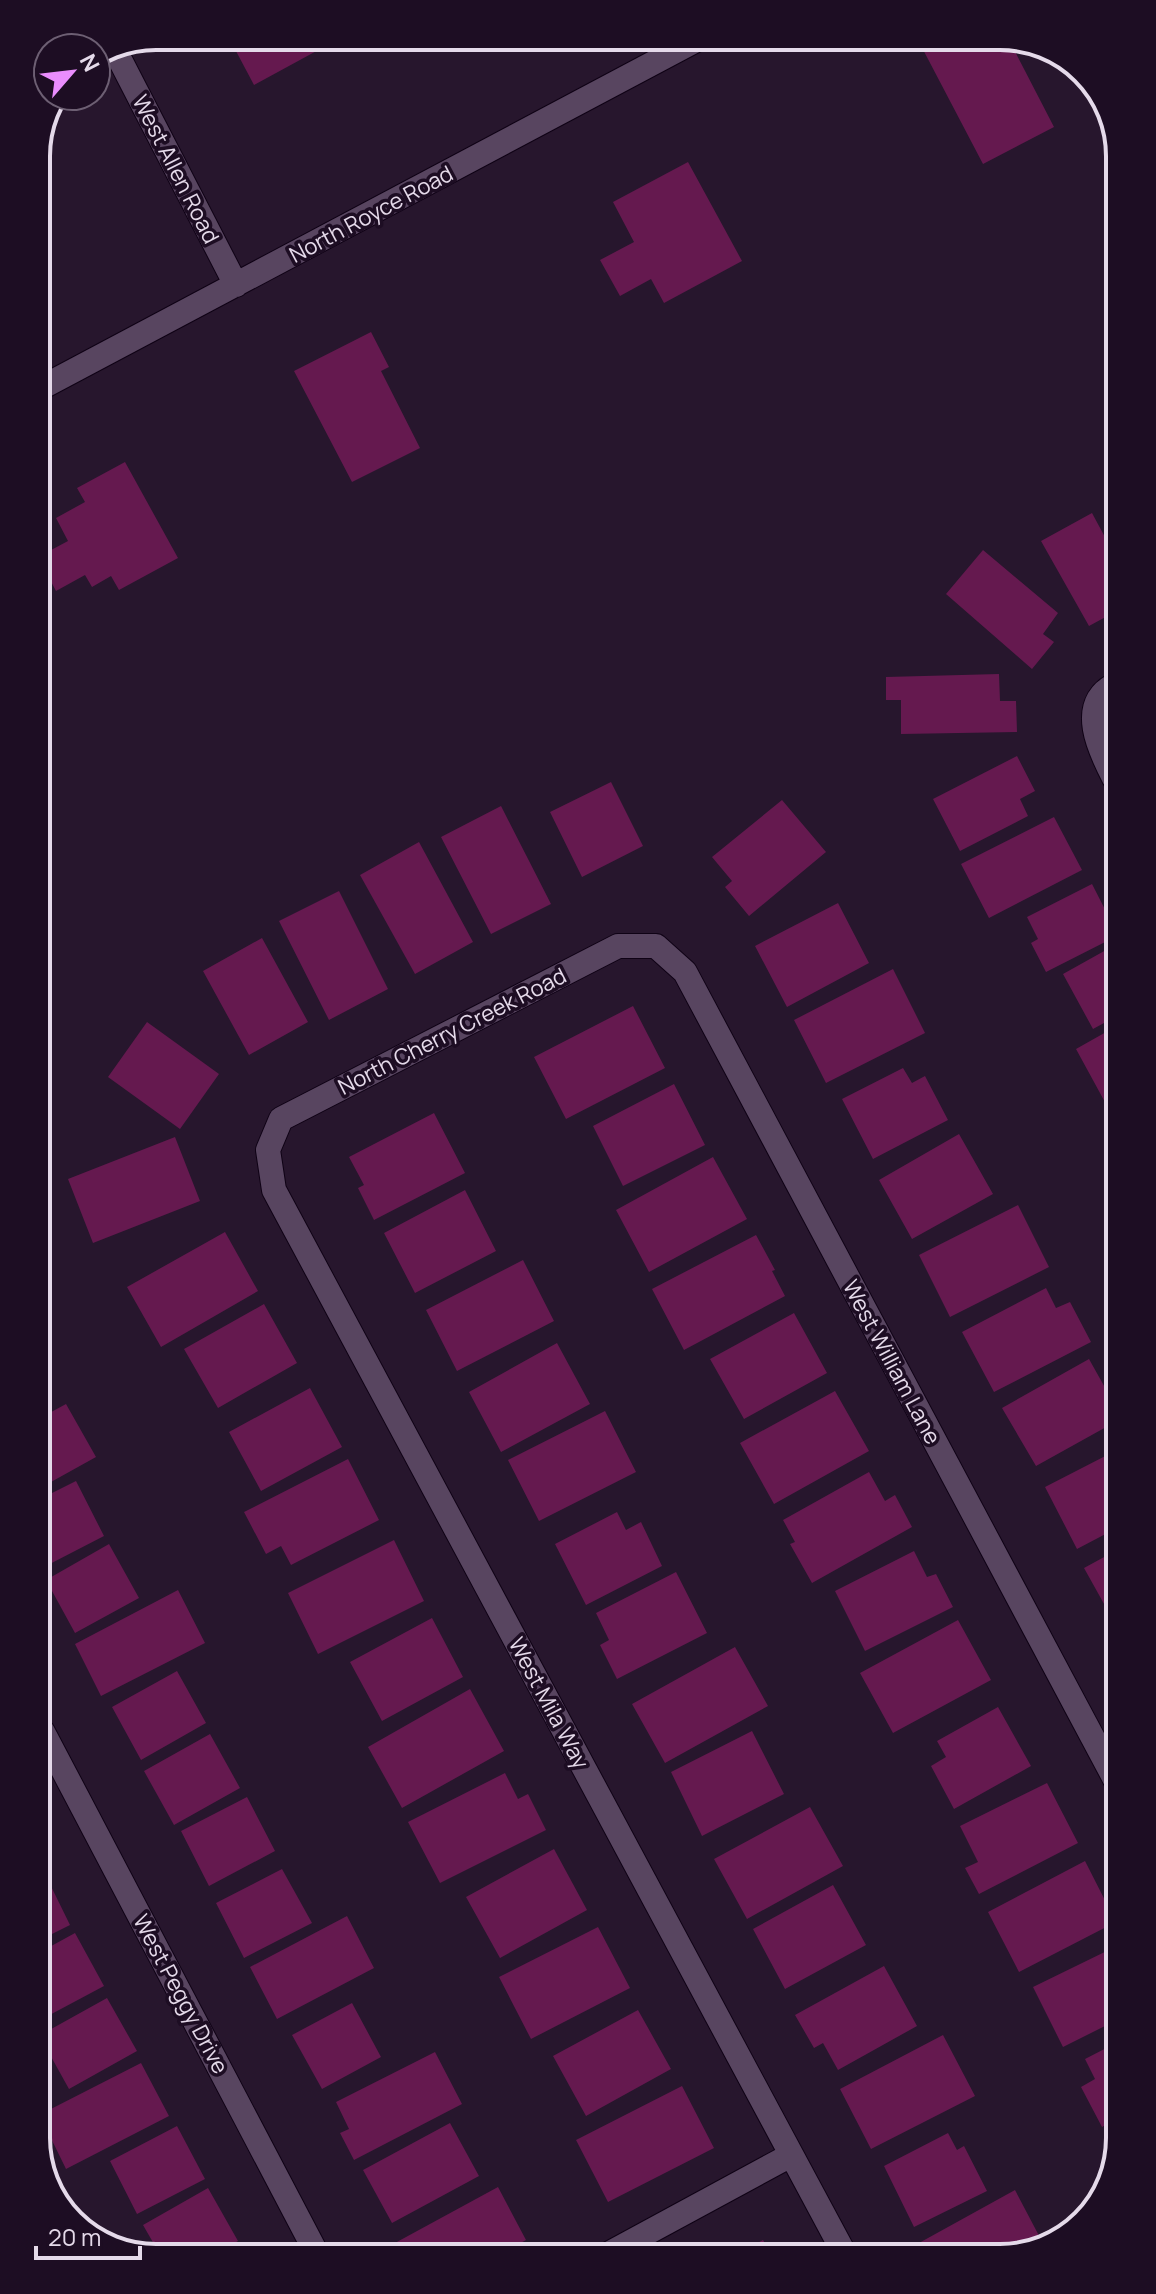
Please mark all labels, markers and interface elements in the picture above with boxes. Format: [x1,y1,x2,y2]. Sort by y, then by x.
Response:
north arrow [32,32,112,112]
text: N [73,49,107,77]
street label: West Allen Road [126,89,226,249]
street label: North Royce Road [284,158,458,270]
street label: North Cherry Creek Road [333,960,571,1102]
street label: West William Lane [836,1275,948,1450]
street label: West Mila Way [502,1632,596,1774]
street label: West Peggy Drive [126,1909,236,2079]
scale bar [36,2210,140,2260]
text: 20 m [48,2220,101,2253]

